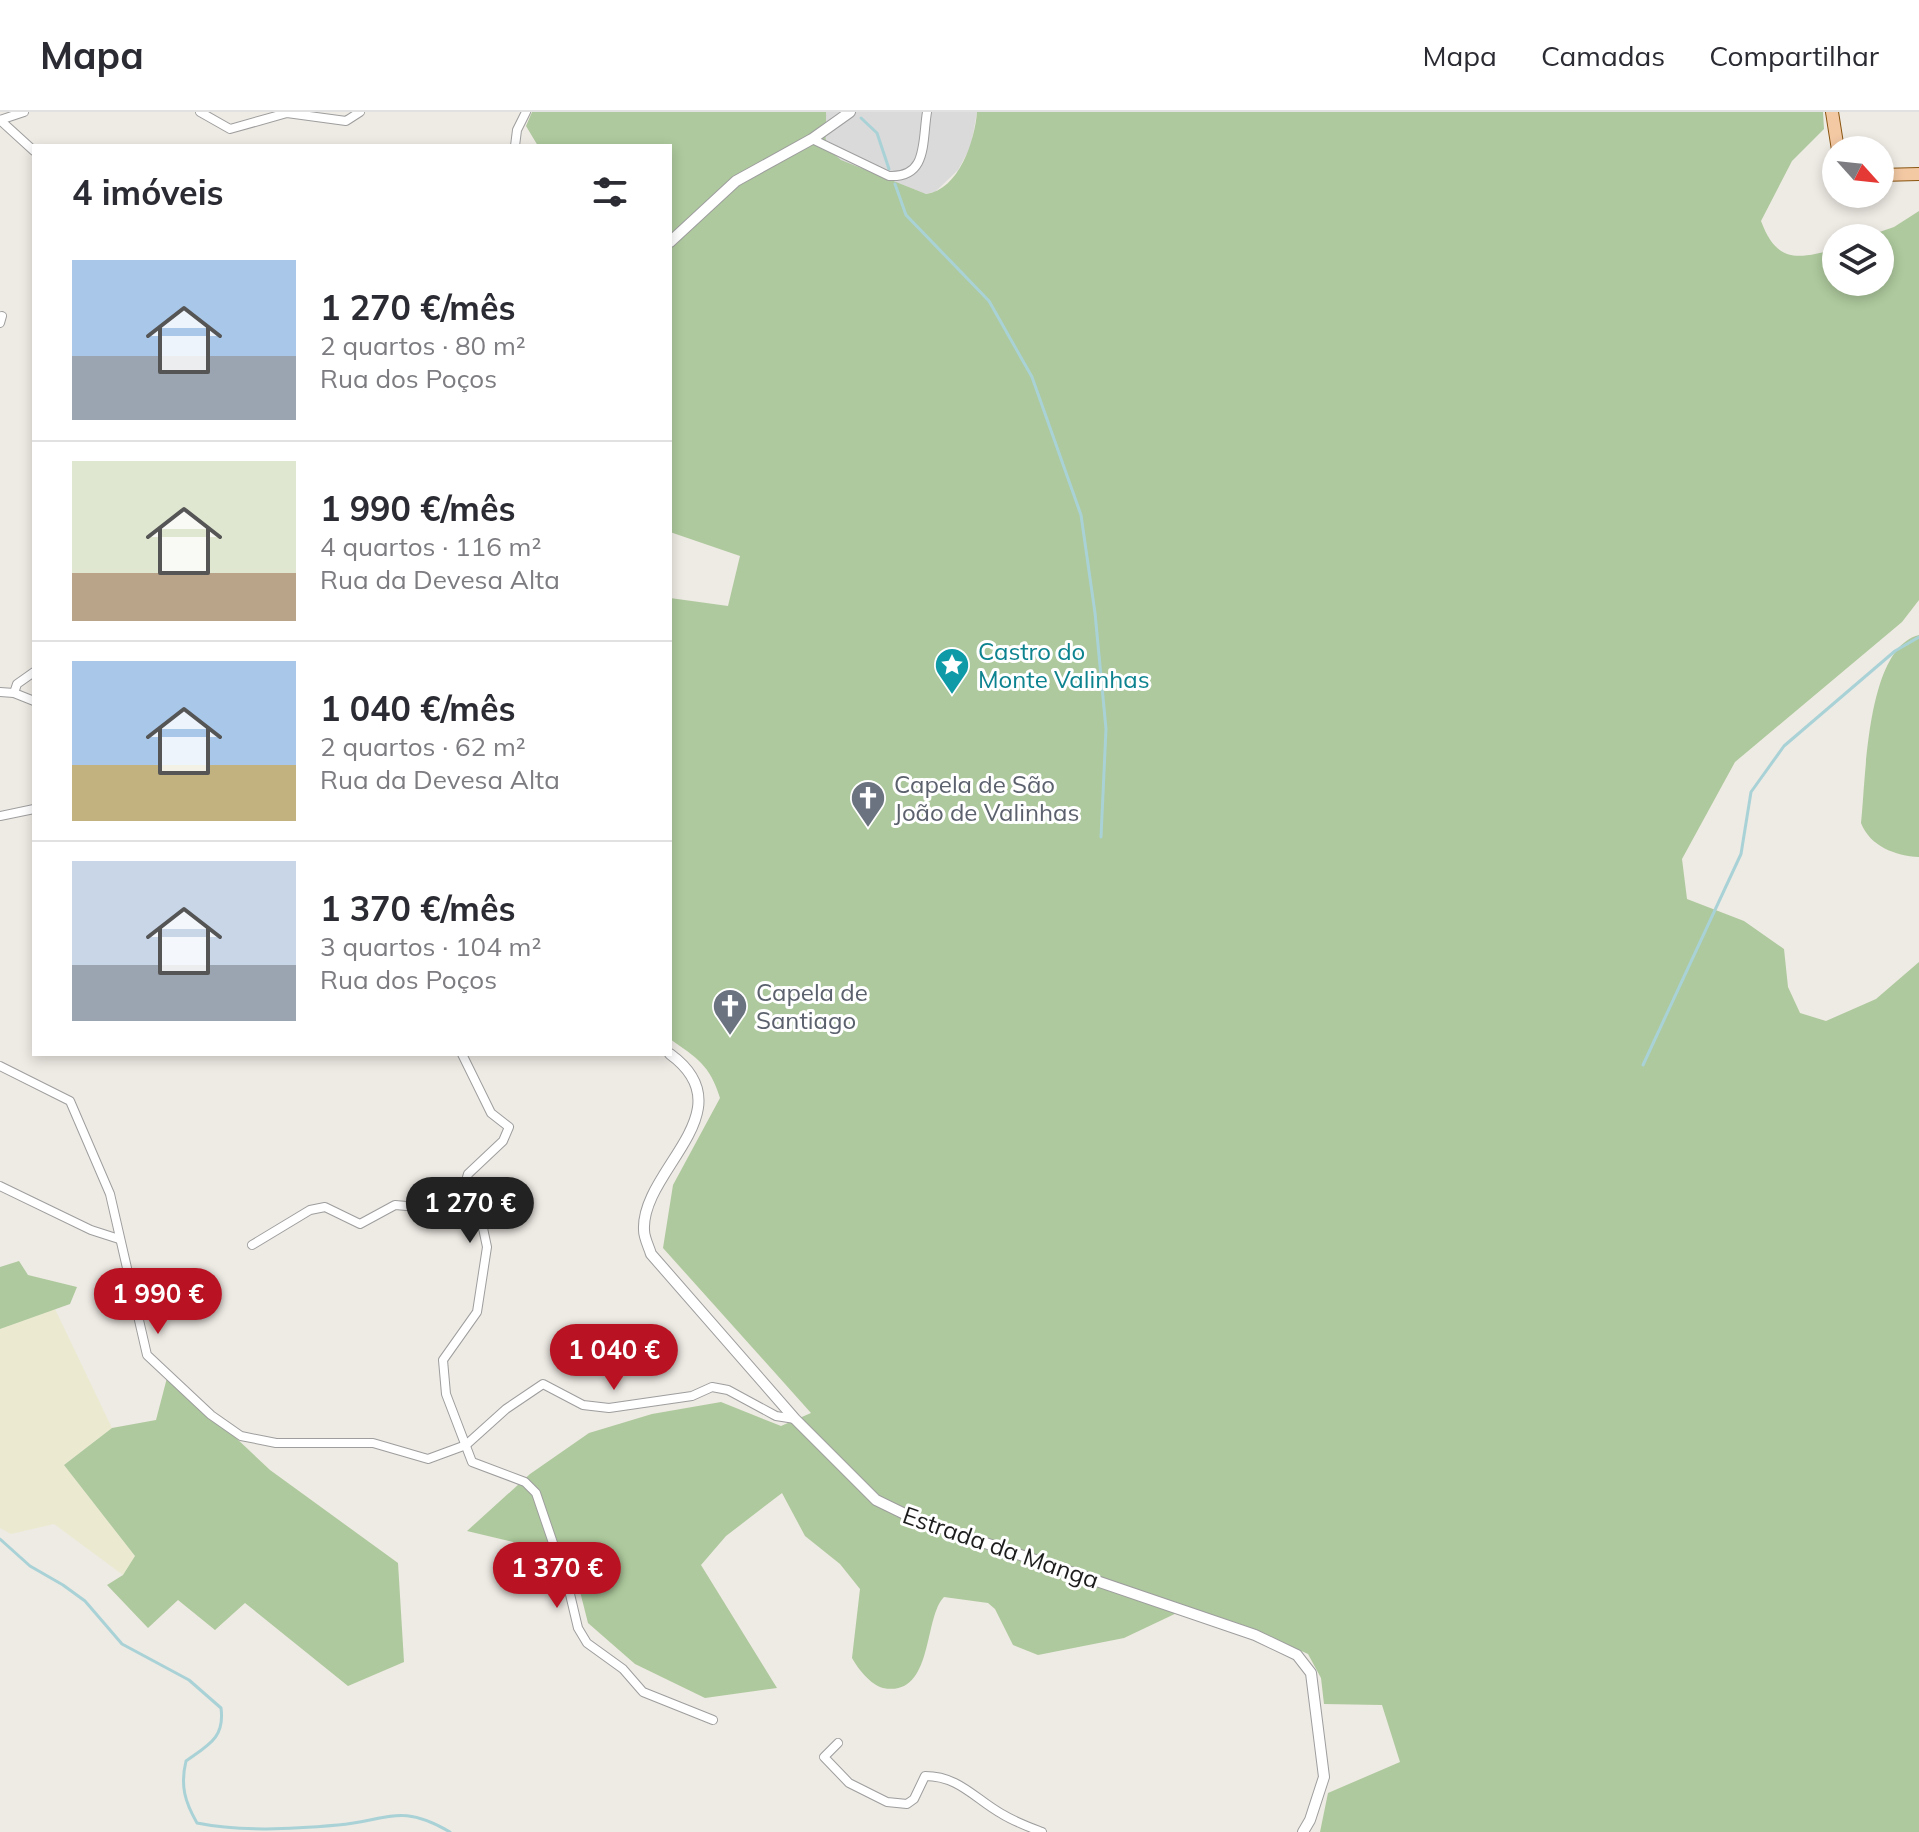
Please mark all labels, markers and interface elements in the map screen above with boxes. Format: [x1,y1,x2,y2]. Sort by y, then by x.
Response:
text: Mapa [40,31,144,79]
text: Mapa [1422,38,1497,73]
text: Camadas [1541,38,1665,73]
text: Compartilhar [1709,38,1879,73]
north arrow [1822,136,1894,208]
map controls [1822,136,1894,296]
icon: filters [588,170,632,214]
text: 4 imóveis [72,171,224,214]
button: layers [1822,224,1894,296]
text: 1 270 €/mês [320,286,516,329]
icon: home [136,292,232,388]
text: 2 quartos · 80 m² [320,329,526,362]
text: Rua dos Poços [320,362,497,395]
text: 1 990 €/mês [320,487,516,530]
icon: home [136,493,232,589]
text: 4 quartos · 116 m² [320,530,541,563]
text: Rua da Devesa Alta [320,563,560,596]
place label: Castro do Monte Valinhas [978,636,1150,694]
place icon: Castro do Monte Valinhas [933,646,971,696]
text: 1 040 €/mês [320,687,516,730]
icon: home [136,693,232,789]
text: 2 quartos · 62 m² [320,730,526,763]
text: Rua da Devesa Alta [320,763,560,796]
place label: Capela de São João de Valinhas [894,769,1079,827]
church icon: Capela de São João de Valinhas [849,779,887,829]
text: 1 370 €/mês [320,887,516,930]
icon: home [136,893,232,989]
text: 3 quartos · 104 m² [320,930,541,963]
text: Rua dos Poços [320,963,497,996]
place label: Capela de Santiago [756,977,868,1035]
church icon: Capela de Santiago [711,987,749,1037]
pin: 1 270 € [396,1177,544,1245]
text: 1 270 € [424,1186,516,1219]
pin: 1 990 € [84,1268,232,1336]
text: 1 990 € [112,1277,204,1310]
pin: 1 040 € [540,1324,688,1392]
text: 1 040 € [568,1333,660,1366]
street label: Estrada da Manga [899,1499,1103,1595]
pin: 1 370 € [483,1542,631,1610]
text: 1 370 € [511,1551,603,1584]

